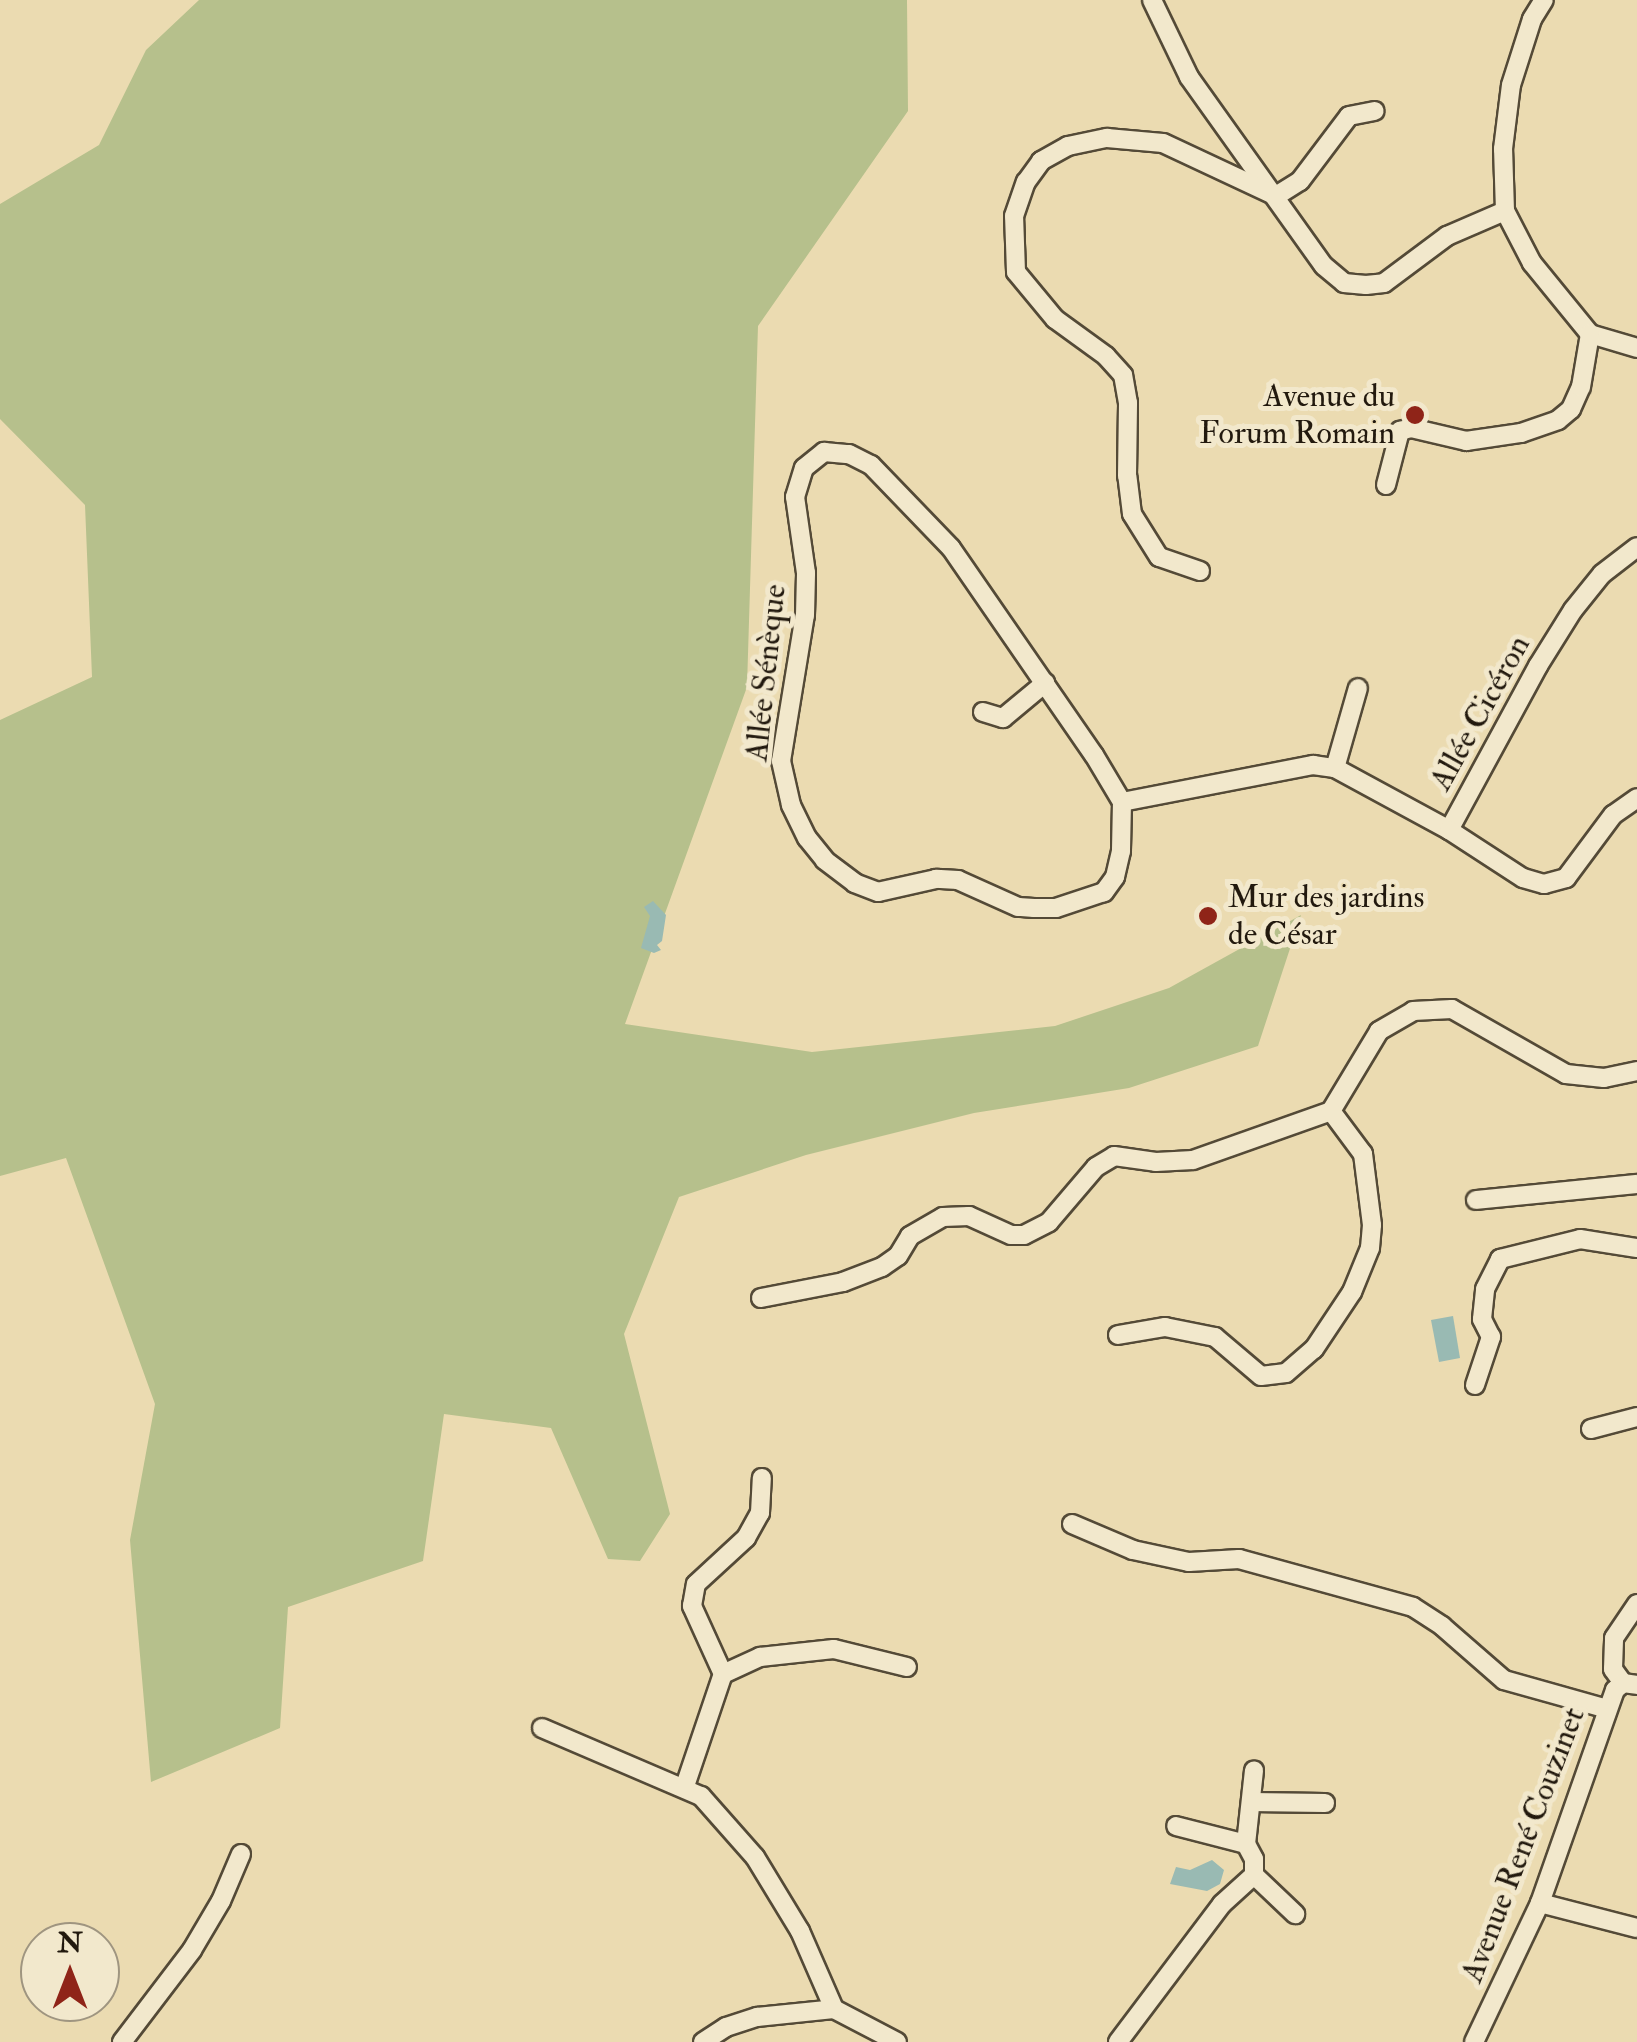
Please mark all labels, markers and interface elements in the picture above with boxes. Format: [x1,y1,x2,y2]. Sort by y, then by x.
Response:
place label: Avenue du Forum Romain [1199,378,1395,453]
marker: Avenue du Forum Romain [1404,404,1426,426]
street label: Allée Sénèque [738,583,794,763]
street label: Allée Cicéron [1422,629,1538,797]
place label: Mur des jardins de César [1228,879,1425,954]
marker: Mur des jardins de César [1197,905,1219,927]
street label: Avenue René Couzinet [1453,1702,1593,1988]
north arrow [20,1922,120,2022]
text: N [57,1926,83,1961]

